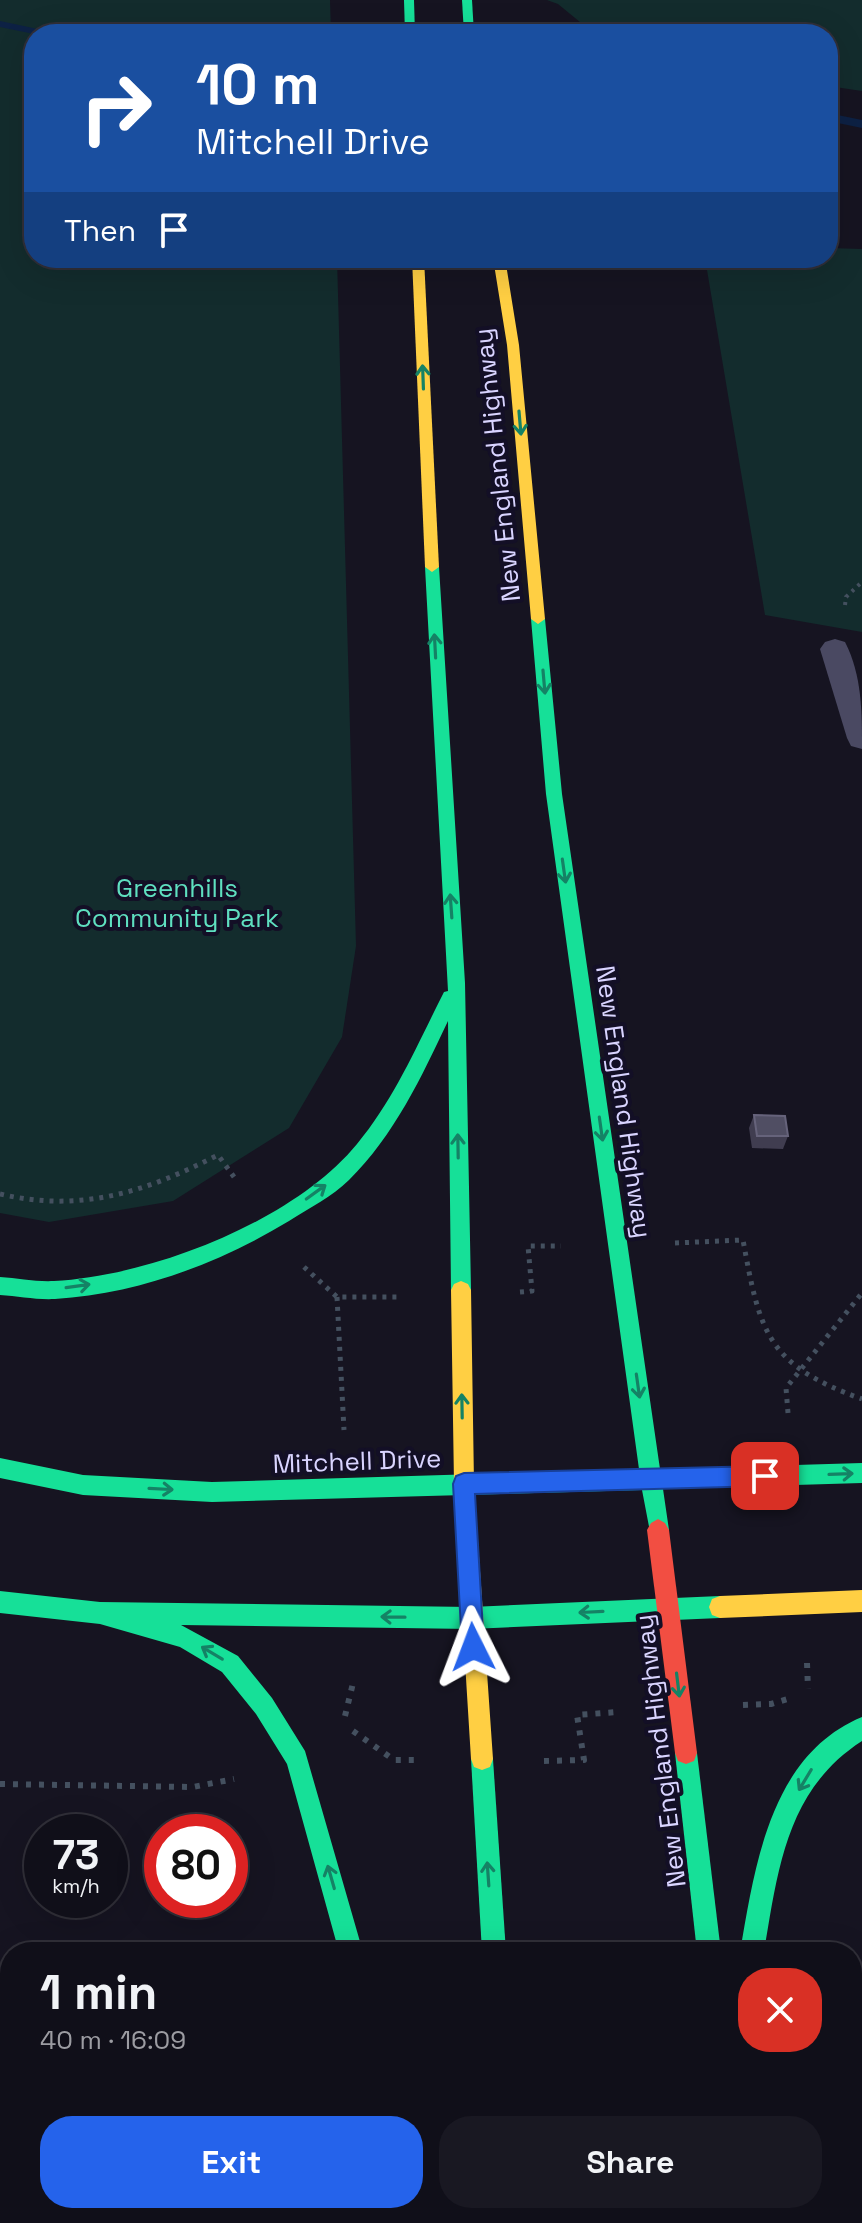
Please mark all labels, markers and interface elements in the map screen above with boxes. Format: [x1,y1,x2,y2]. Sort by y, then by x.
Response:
text: 10 m [196,49,320,120]
icon: right [64,56,168,160]
text: Mitchell Drive [196,119,430,165]
icon: arrive [152,208,196,252]
text: Then [64,211,136,250]
street label: New England Highway [466,327,528,603]
one-way arrow [415,364,430,391]
one-way arrow [512,409,527,436]
one-way arrow [428,633,443,660]
one-way arrow [536,668,551,695]
one-way arrow [557,857,572,884]
park label: Greenhills Community Park [75,871,279,935]
one-way arrow [443,893,458,920]
street label: New England Highway [588,964,660,1240]
one-way arrow [594,1116,609,1141]
one-way arrow [450,1133,466,1160]
one-way arrow [305,1184,327,1200]
one-way arrow [64,1278,90,1293]
one-way arrow [631,1373,646,1398]
one-way arrow [455,1393,470,1420]
street label: Mitchell Drive [272,1441,442,1481]
pin [731,1442,799,1510]
icon: arrive [743,1454,787,1498]
one-way arrow [827,1466,854,1481]
one-way arrow [147,1482,174,1497]
position arrow [431,1605,515,1689]
one-way arrow [578,1605,605,1620]
one-way arrow [380,1609,407,1624]
street label: New England Highway [626,1612,694,1890]
one-way arrow [201,1645,224,1661]
one-way arrow [671,1672,686,1698]
one-way arrow [797,1768,813,1791]
speed limit sign: 80 [144,1814,248,1918]
text: 73 [53,1830,99,1881]
one-way arrow [480,1861,495,1888]
one-way arrow [323,1864,338,1890]
text: km/h [52,1873,100,1899]
text: 1 min [40,1962,157,2023]
button: close [738,1968,822,2052]
text: 40 m · 16:09 [40,2023,186,2057]
button: Exit [40,2116,423,2208]
button: Share [439,2116,822,2208]

